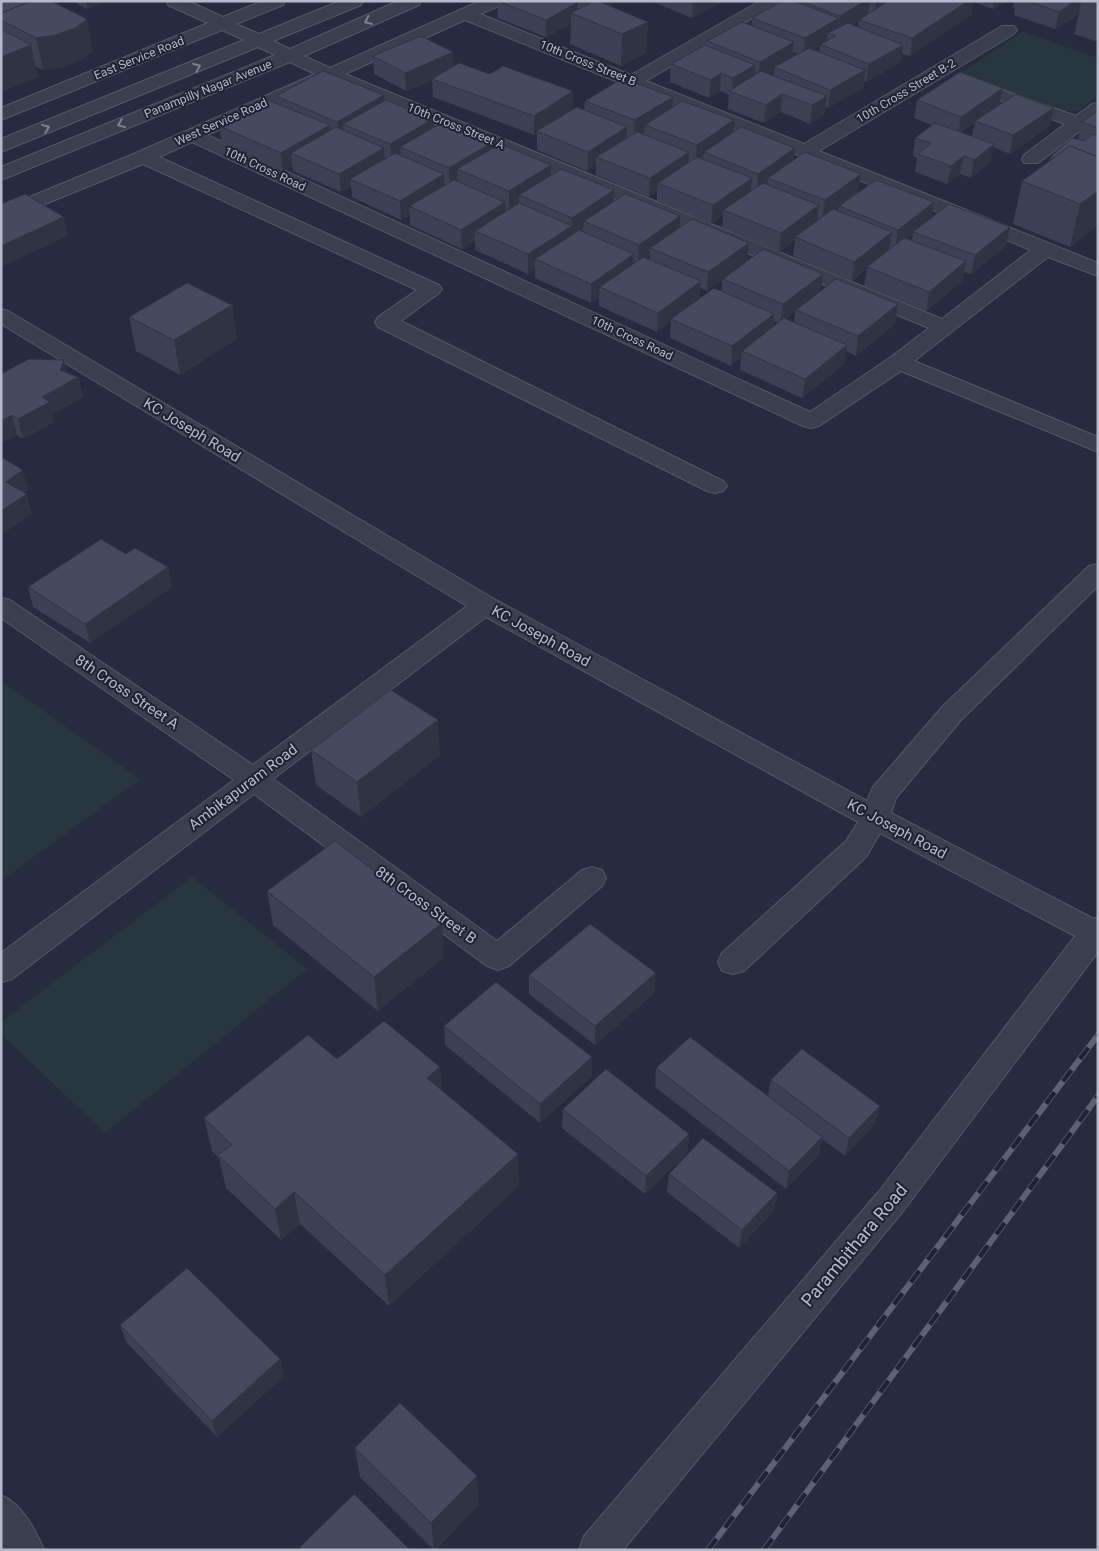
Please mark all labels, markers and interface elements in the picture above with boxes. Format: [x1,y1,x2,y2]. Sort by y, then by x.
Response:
one-way arrow [364,14,373,25]
street label: East Service Road [92,34,186,82]
street label: 10th Cross Street B [538,37,638,89]
street label: 10th Cross Street B-2 [854,56,958,126]
street label: Panampilly Nagar Avenue [142,57,274,121]
one-way arrow [192,63,201,73]
street label: West Service Road [173,95,269,149]
street label: 10th Cross Street A [405,100,507,152]
one-way arrow [117,118,126,129]
one-way arrow [42,124,50,134]
street label: 10th Cross Road [222,144,308,194]
street label: 10th Cross Road [589,313,675,363]
street label: KC Joseph Road [140,394,244,466]
street label: KC Joseph Road [489,601,593,671]
street label: 8th Cross Street A [72,651,182,733]
street label: Ambikapuram Road [185,740,301,834]
street label: KC Joseph Road [844,795,950,863]
street label: 8th Cross Street B [372,862,480,948]
street label: Parambithara Road [797,1179,911,1311]

